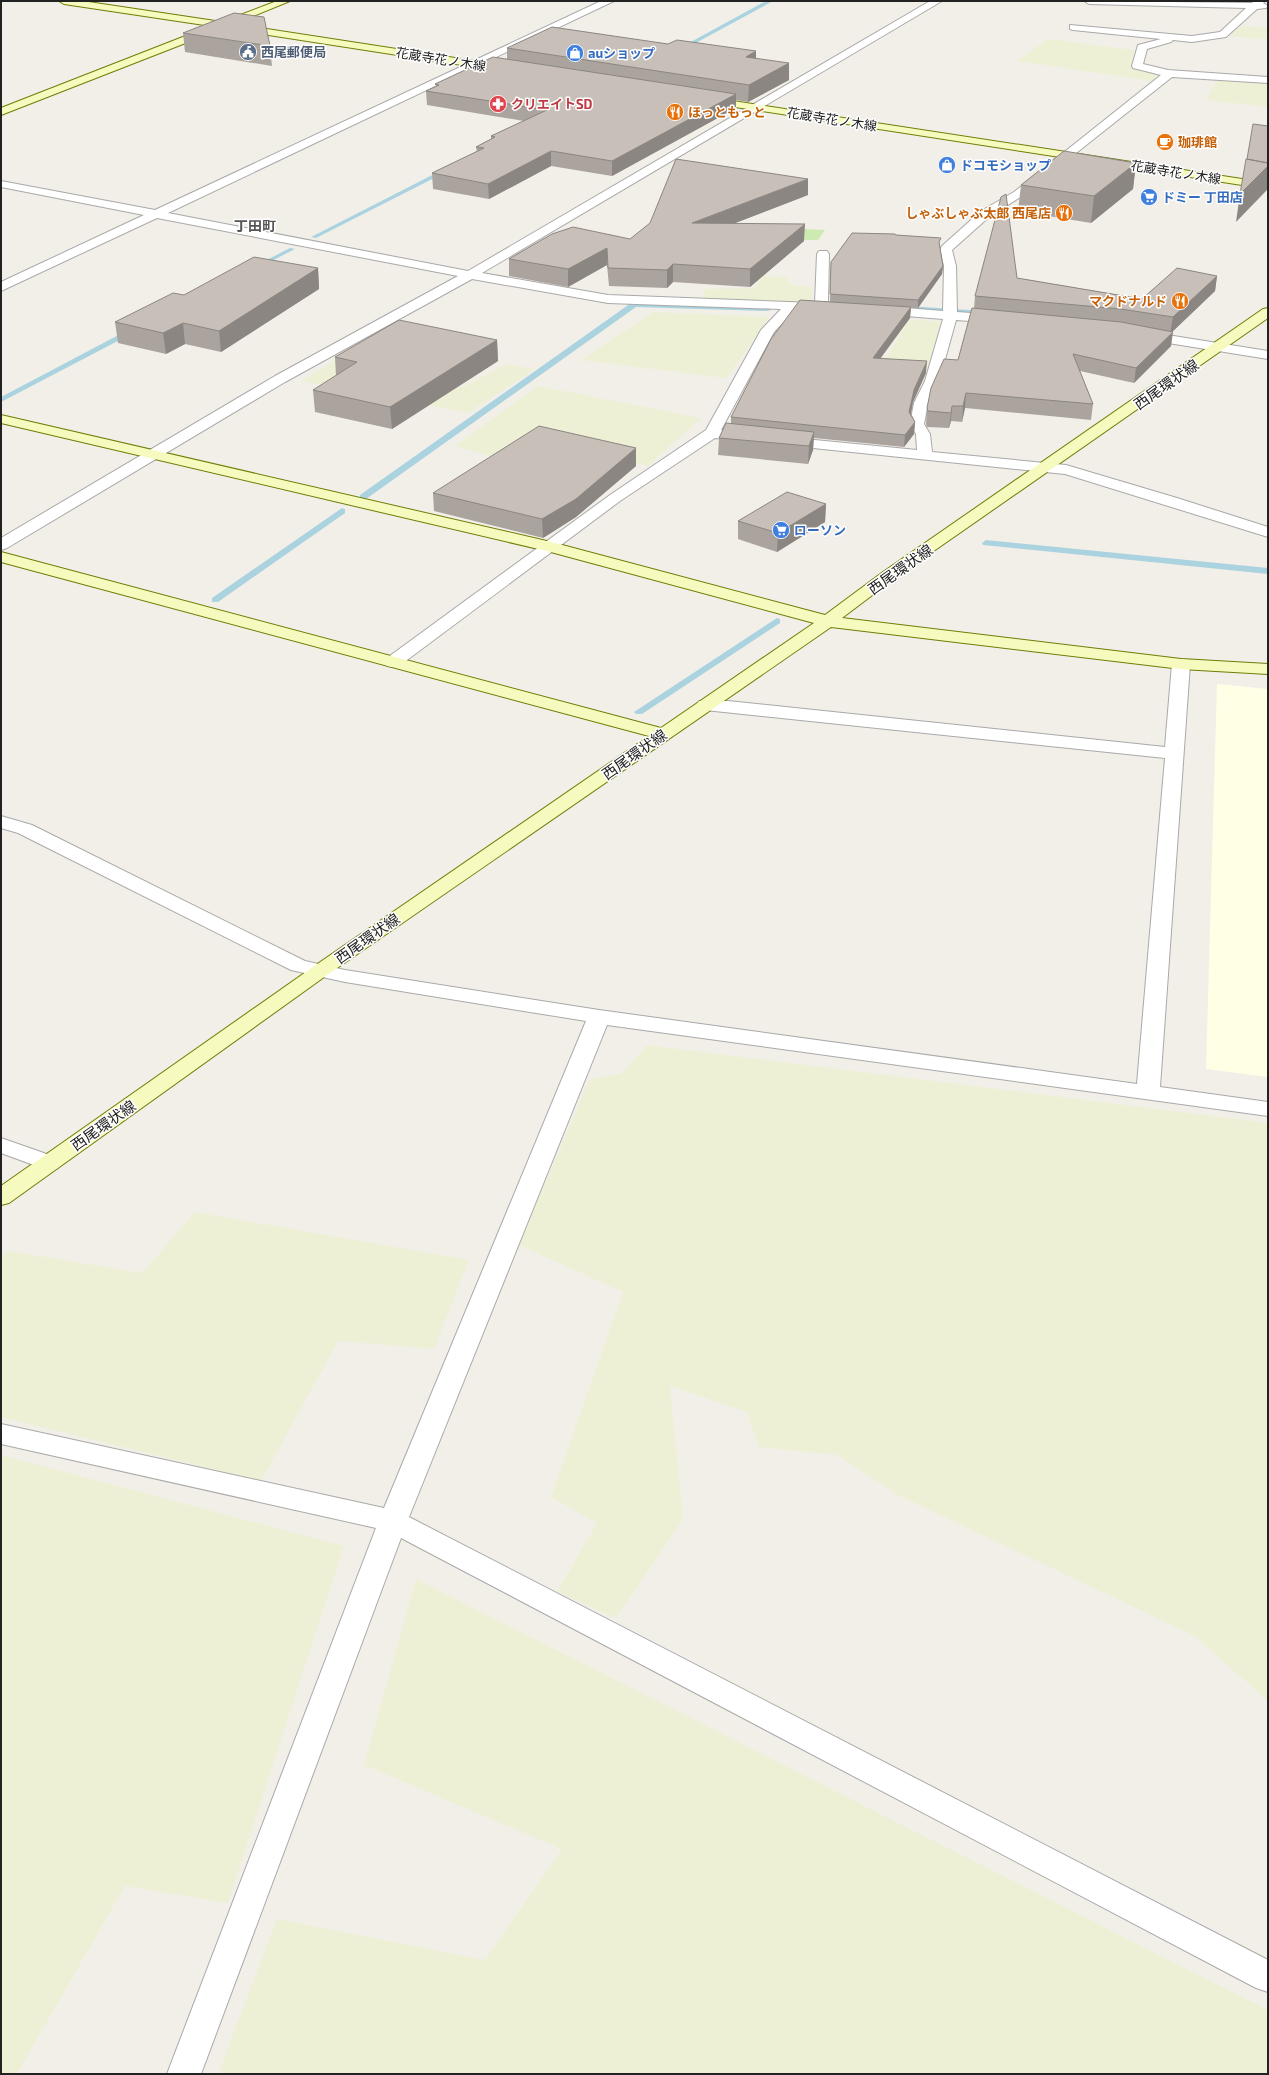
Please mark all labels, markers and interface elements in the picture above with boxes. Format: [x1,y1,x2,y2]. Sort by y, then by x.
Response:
public building icon: 西尾郵便局 [238,42,258,62]
shop icon: auショップ [565,43,585,63]
place label: 西尾郵便局 [261,44,326,60]
street label: 花蔵寺花ノ木線 [395,44,487,74]
place label: auショップ [588,45,655,61]
pharmacy icon: クリエイトSD [488,94,508,114]
place label: クリエイトSD [511,96,593,112]
restaurant icon: ほっともっと [665,102,685,122]
place label: ほっともっと [688,104,766,120]
street label: 花蔵寺花ノ木線 [786,104,878,134]
cafe icon: 珈琲館 [1155,132,1175,152]
place label: 珈琲館 [1178,134,1217,150]
shop icon: ドコモショップ [937,155,957,175]
place label: ドコモショップ [960,157,1051,173]
street label: 花蔵寺花ノ木線 [1130,157,1222,187]
supermarket icon: ドミー 丁田店 [1139,187,1159,207]
place label: ドミー 丁田店 [1162,189,1243,205]
restaurant icon: しゃぶしゃぶ太郎 西尾店 [1054,203,1074,223]
place label: しゃぶしゃぶ太郎 西尾店 [905,205,1051,221]
district label: 丁田町 [234,217,276,234]
restaurant icon: マクドナルド [1170,291,1190,311]
place label: マクドナルド [1089,293,1167,309]
street label: 西尾環状線 [1130,355,1202,413]
supermarket icon: ローソン [771,520,791,540]
place label: ローソン [794,522,846,538]
street label: 西尾環状線 [864,540,936,598]
street label: 西尾環状線 [598,725,670,783]
street label: 西尾環状線 [331,909,403,967]
street label: 西尾環状線 [67,1096,139,1154]

